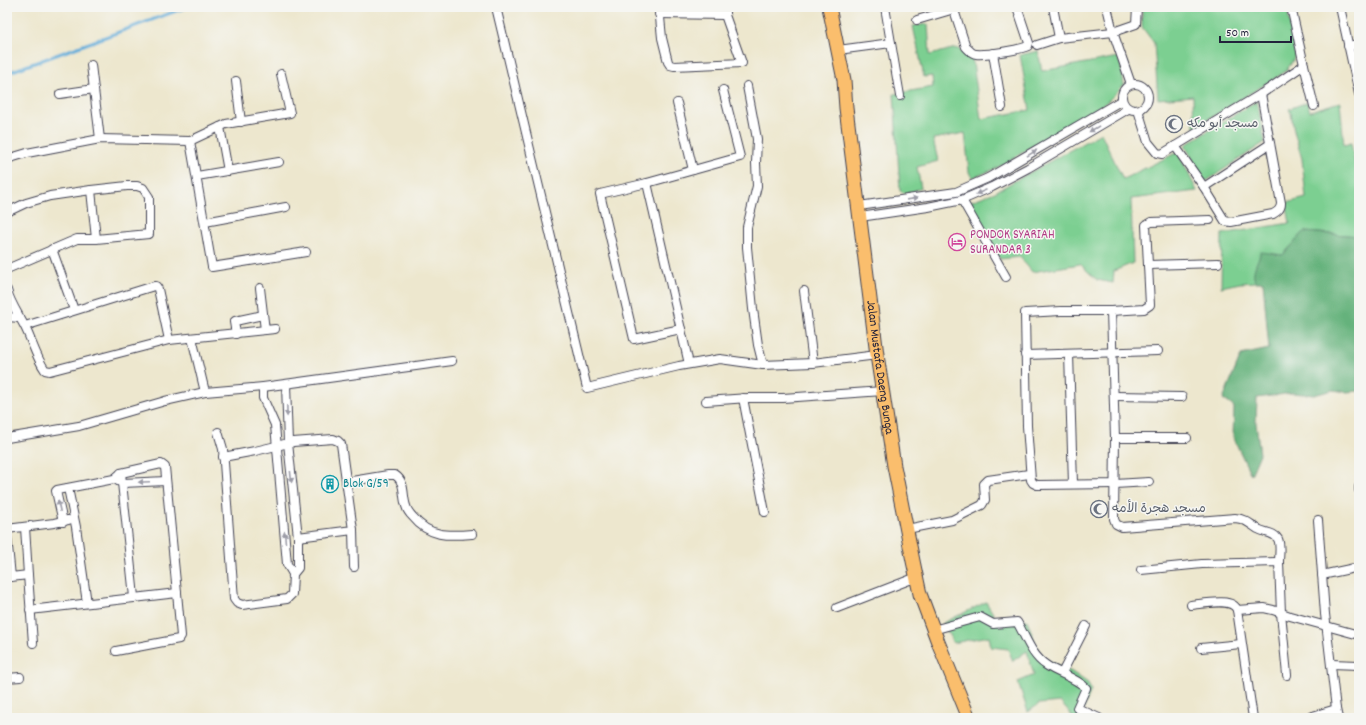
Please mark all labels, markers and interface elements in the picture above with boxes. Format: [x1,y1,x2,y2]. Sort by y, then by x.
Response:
scale bar [1220,18,1291,44]
text: 50 m [1226,25,1249,42]
mosque icon: مسجد أبو مكه [1164,114,1184,134]
place label: مسجد أبو مكه [1187,115,1258,134]
one-way arrow [1088,125,1100,132]
one-way arrow [1026,150,1038,157]
one-way arrow [975,189,986,195]
one-way arrow [906,196,918,202]
place label: PONDOK SYARIAH SURANDAR 3 [970,226,1055,260]
hotel icon: PONDOK SYARIAH SURANDAR 3 [947,232,967,252]
street label: Jalan Mustafa Daeng Bunga [861,299,899,436]
one-way arrow [284,405,290,418]
one-way arrow [288,471,295,483]
building icon: Blok G/59 [320,474,340,494]
place label: Blok G/59 [343,475,389,494]
one-way arrow [137,479,150,485]
mosque icon: مسجد هجرة الأمه [1089,499,1109,519]
place label: مسجد هجرة الأمه [1112,499,1206,519]
one-way arrow [56,500,62,512]
one-way arrow [281,531,288,543]

